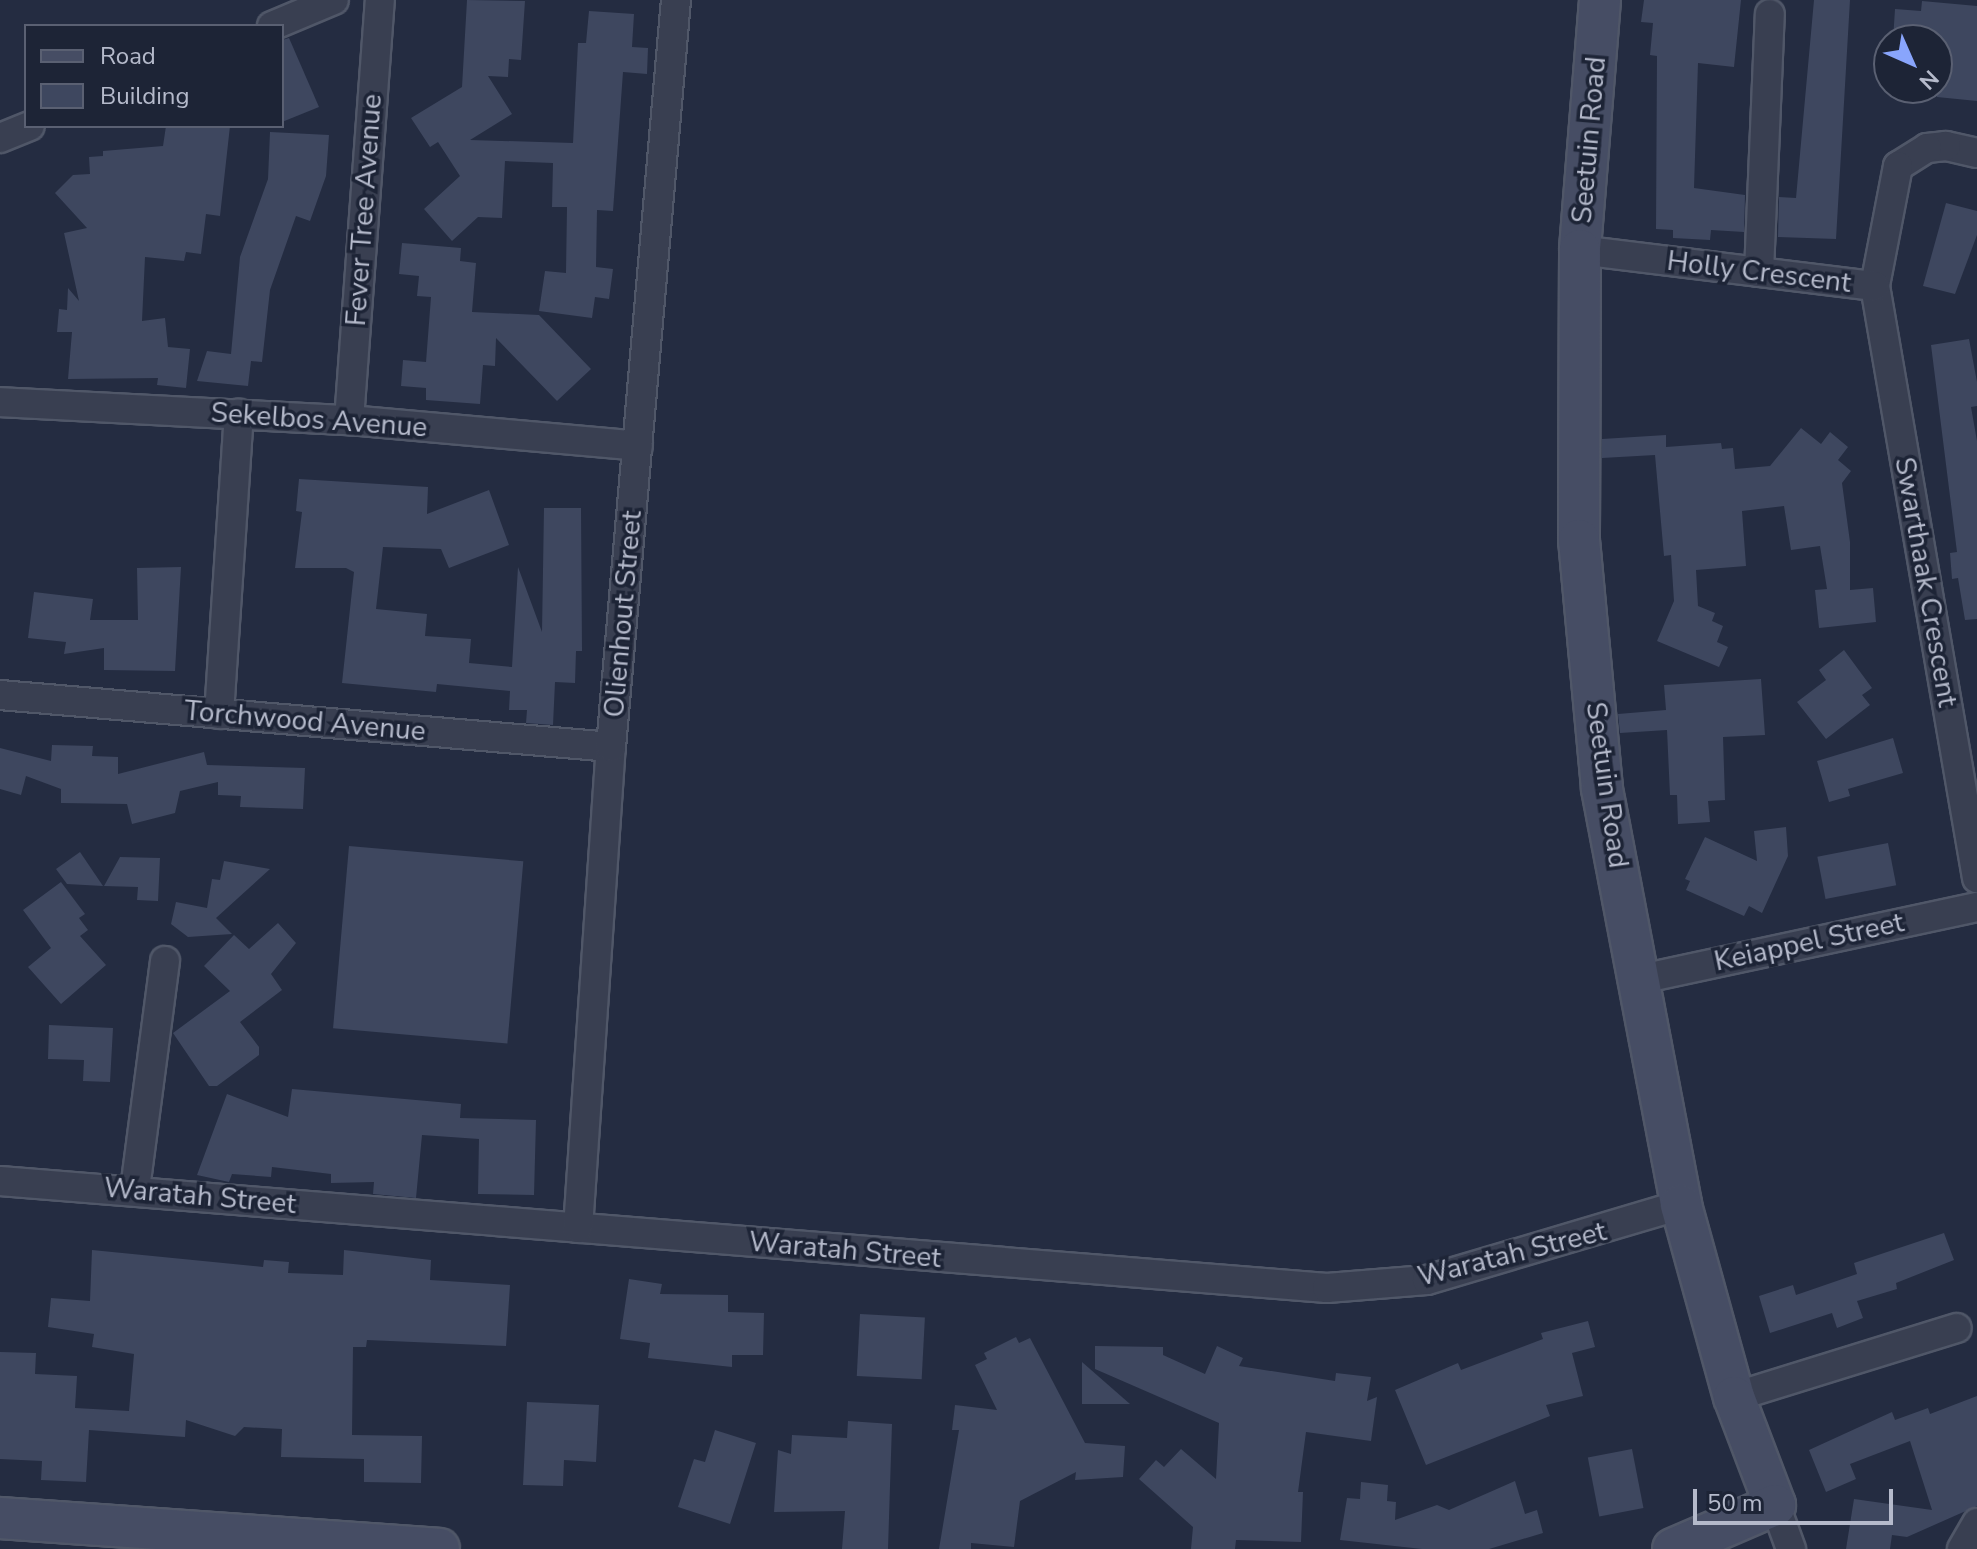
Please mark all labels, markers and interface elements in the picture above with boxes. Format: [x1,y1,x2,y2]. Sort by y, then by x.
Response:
legend [24,24,284,128]
north arrow [1873,24,1953,104]
text: Road [100,40,156,72]
street label: Seetuin Road [1565,55,1613,225]
text: N [1912,63,1945,96]
text: Building [100,80,190,112]
street label: Fever Tree Avenue [339,93,389,327]
street label: Holly Crescent [1665,244,1853,300]
street label: Sekelbos Avenue [210,396,428,444]
street label: Swarthaak Crescent [1888,455,1964,709]
street label: Olienhout Street [597,509,649,719]
street label: Torchwood Avenue [183,694,427,748]
street label: Seetuin Road [1579,700,1635,870]
street label: Keiappel Street [1711,906,1907,978]
street label: Waratah Street [102,1171,298,1221]
street label: Waratah Street [1414,1214,1610,1294]
street label: Waratah Street [747,1225,943,1275]
scale bar [1697,1473,1897,1523]
text: 50 m [1707,1487,1763,1519]

